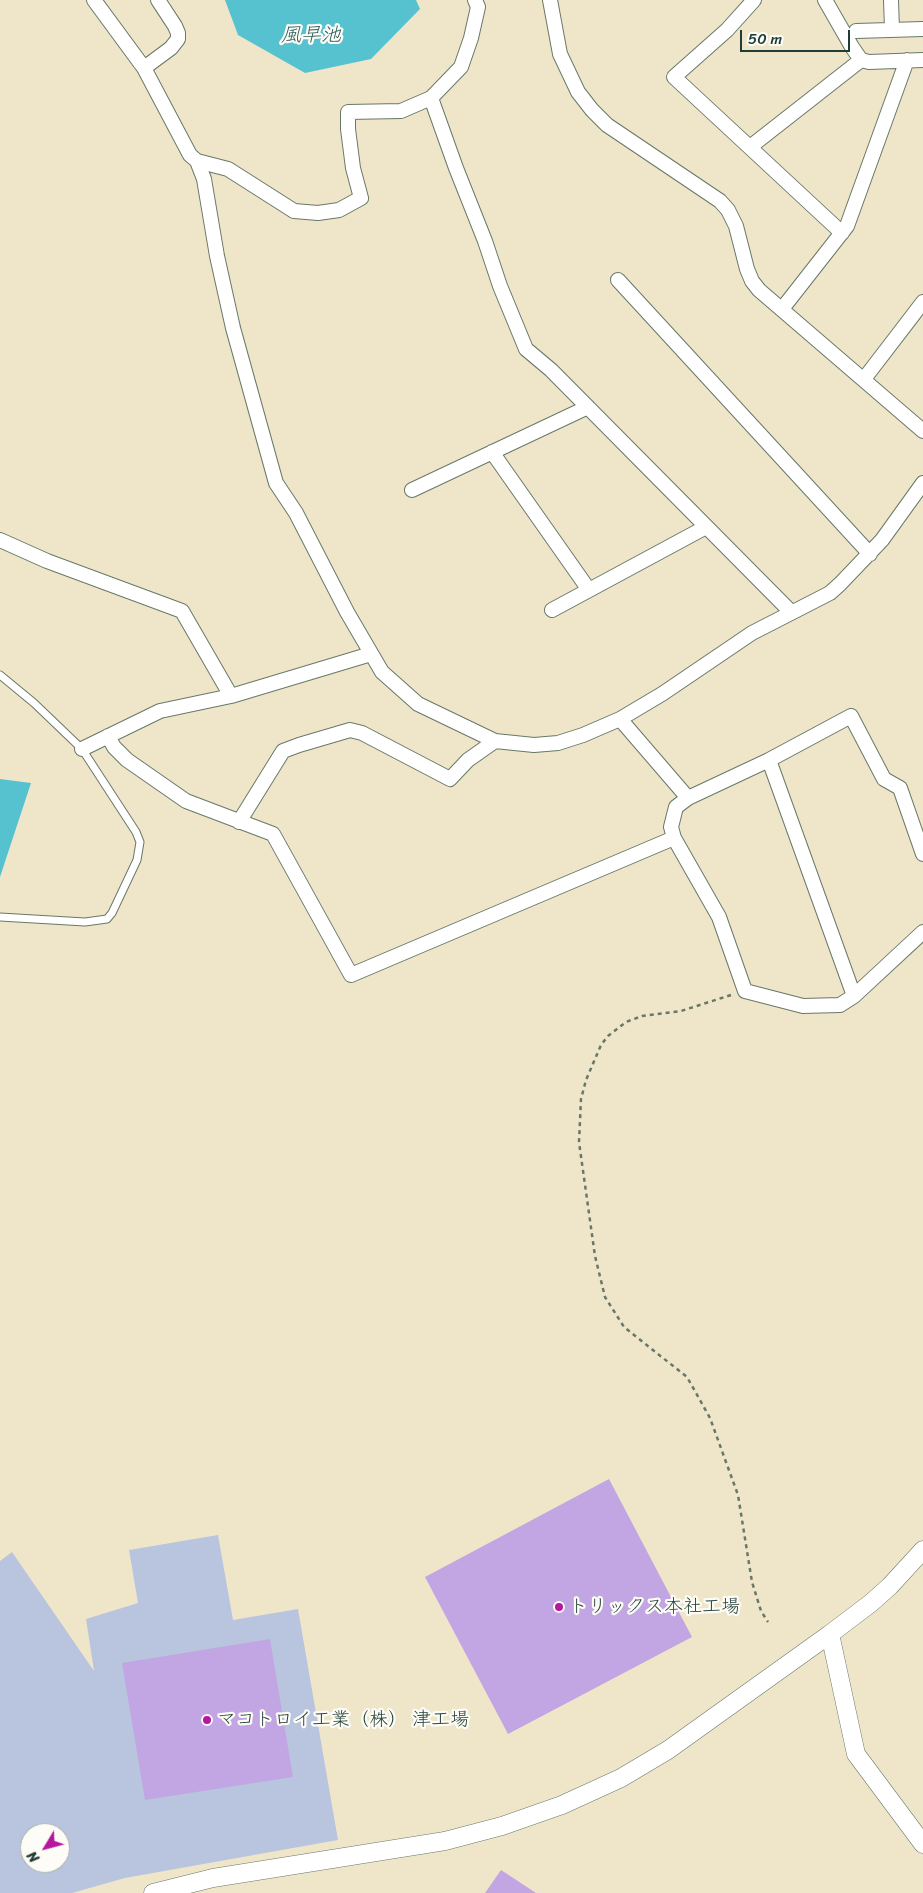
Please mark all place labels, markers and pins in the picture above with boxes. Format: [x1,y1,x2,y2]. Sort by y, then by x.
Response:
place label: トリックス本社工場 [569,1596,740,1618]
marker: トリックス本社工場 [553,1601,565,1613]
place label: マコトロイ工業（株） 津工場 [217,1709,469,1731]
marker: マコトロイ工業（株） 津工場 [201,1714,213,1726]

